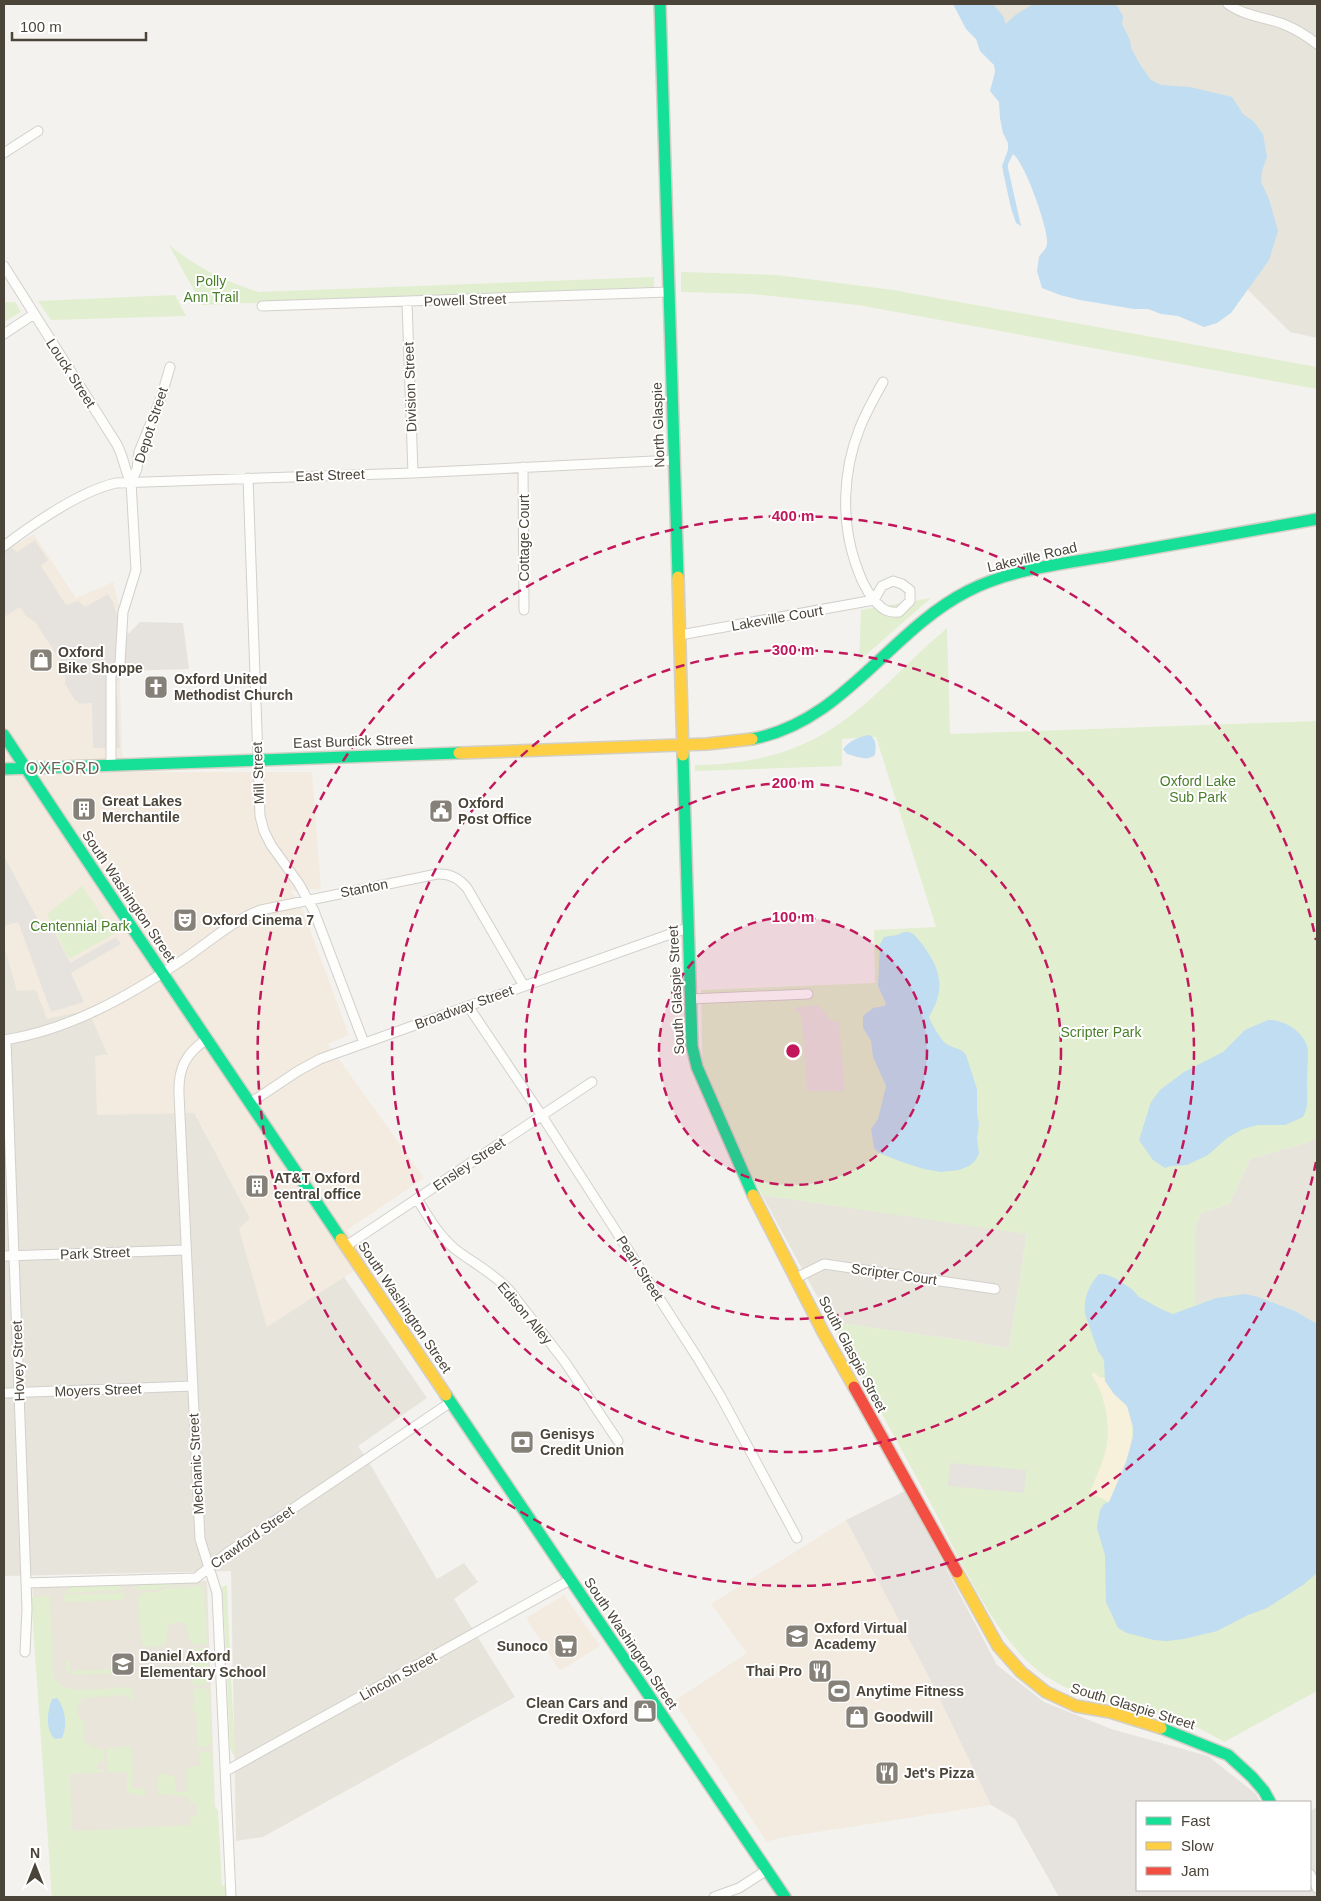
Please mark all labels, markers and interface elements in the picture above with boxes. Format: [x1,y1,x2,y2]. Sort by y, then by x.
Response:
scale bar [12,10,146,42]
text: 100 m [20,18,62,35]
park label: Polly Ann Trail [183,273,239,305]
street label: Powell Street [424,291,507,309]
street label: Louck Street [43,336,99,410]
street label: Division Street [400,342,420,432]
street label: North Glaspie [649,382,667,468]
street label: Depot Street [131,385,171,465]
street label: East Street [295,466,365,484]
street label: Cottage Court [516,494,532,582]
text: 400 m [772,507,814,524]
street label: Lakeville Road [985,539,1079,575]
street label: Lakeville Court [730,602,824,634]
text: 300 m [772,641,814,658]
place label: Oxford Bike Shoppe [58,644,143,676]
shop icon: Oxford Bike Shoppe [28,647,54,673]
place label: Oxford United Methodist Church [174,671,293,703]
church icon: Oxford United Methodist Church [143,674,169,700]
street label: East Burdick Street [293,731,413,751]
street label: Mill Street [249,742,267,804]
district label: OXFORD [26,760,100,777]
park label: Oxford Lake Sub Park [1160,773,1236,805]
text: 200 m [772,774,814,791]
place label: Great Lakes Merchantile [102,793,182,825]
place label: Oxford Post Office [458,795,532,827]
building icon: Great Lakes Merchantile [71,796,97,822]
public building icon: Oxford Post Office [428,798,454,824]
street label: South Washington Street [79,827,179,965]
street label: Stanton [339,876,389,900]
theatre icon: Oxford Cinema 7 [172,907,198,933]
text: 100 m [772,908,814,925]
place label: Oxford Cinema 7 [202,912,314,928]
park label: Centennial Park [30,918,131,934]
street label: South Glaspie Street [665,925,687,1055]
street label: Broadway Street [413,982,515,1032]
park label: Scripter Park [1061,1024,1142,1040]
centre of rings [784,1042,802,1060]
street label: Ensley Street [430,1134,508,1194]
place label: AT&T Oxford central office [274,1170,361,1202]
building icon: AT&T Oxford central office [244,1173,270,1199]
street label: Pearl Street [613,1233,667,1303]
street label: South Washington Street [355,1238,455,1376]
street label: Park Street [60,1244,130,1262]
street label: Scripter Court [850,1260,938,1288]
street label: Edison Alley [494,1279,556,1347]
street label: South Glaspie Street [816,1293,890,1415]
street label: Hovey Street [9,1320,27,1402]
street label: Moyers Street [54,1380,142,1400]
street label: Mechanic Street [185,1413,207,1515]
place label: Genisys Credit Union [540,1426,624,1458]
bank icon: Genisys Credit Union [509,1429,535,1455]
street label: Crawford Street [207,1502,297,1572]
street label: South Washington Street [581,1574,681,1712]
place label: Oxford Virtual Academy [814,1620,907,1652]
school or university icon: Oxford Virtual Academy [784,1623,810,1649]
supermarket icon: Sunoco [553,1633,579,1659]
place label: Sunoco [497,1638,548,1654]
place label: Daniel Axford Elementary School [140,1648,266,1680]
street label: Lincoln Street [357,1648,439,1704]
school or university icon: Daniel Axford Elementary School [110,1651,136,1677]
restaurant icon: Thai Pro [807,1658,833,1684]
place label: Thai Pro [746,1663,802,1679]
sports icon: Anytime Fitness [826,1678,852,1704]
street label: South Glaspie Street [1069,1679,1197,1733]
place label: Anytime Fitness [856,1683,964,1699]
place label: Clean Cars and Credit Oxford [526,1695,628,1727]
shop icon: Clean Cars and Credit Oxford [632,1698,658,1724]
shop icon: Goodwill [844,1704,870,1730]
place label: Goodwill [874,1709,933,1725]
restaurant icon: Jet's Pizza [874,1760,900,1786]
place label: Jet's Pizza [904,1765,974,1781]
legend [1136,1801,1311,1891]
text: Fast [1181,1812,1211,1829]
text: Slow [1181,1837,1214,1854]
north arrow [10,1841,60,1891]
text: N [30,1845,40,1861]
text: Jam [1181,1862,1209,1879]

